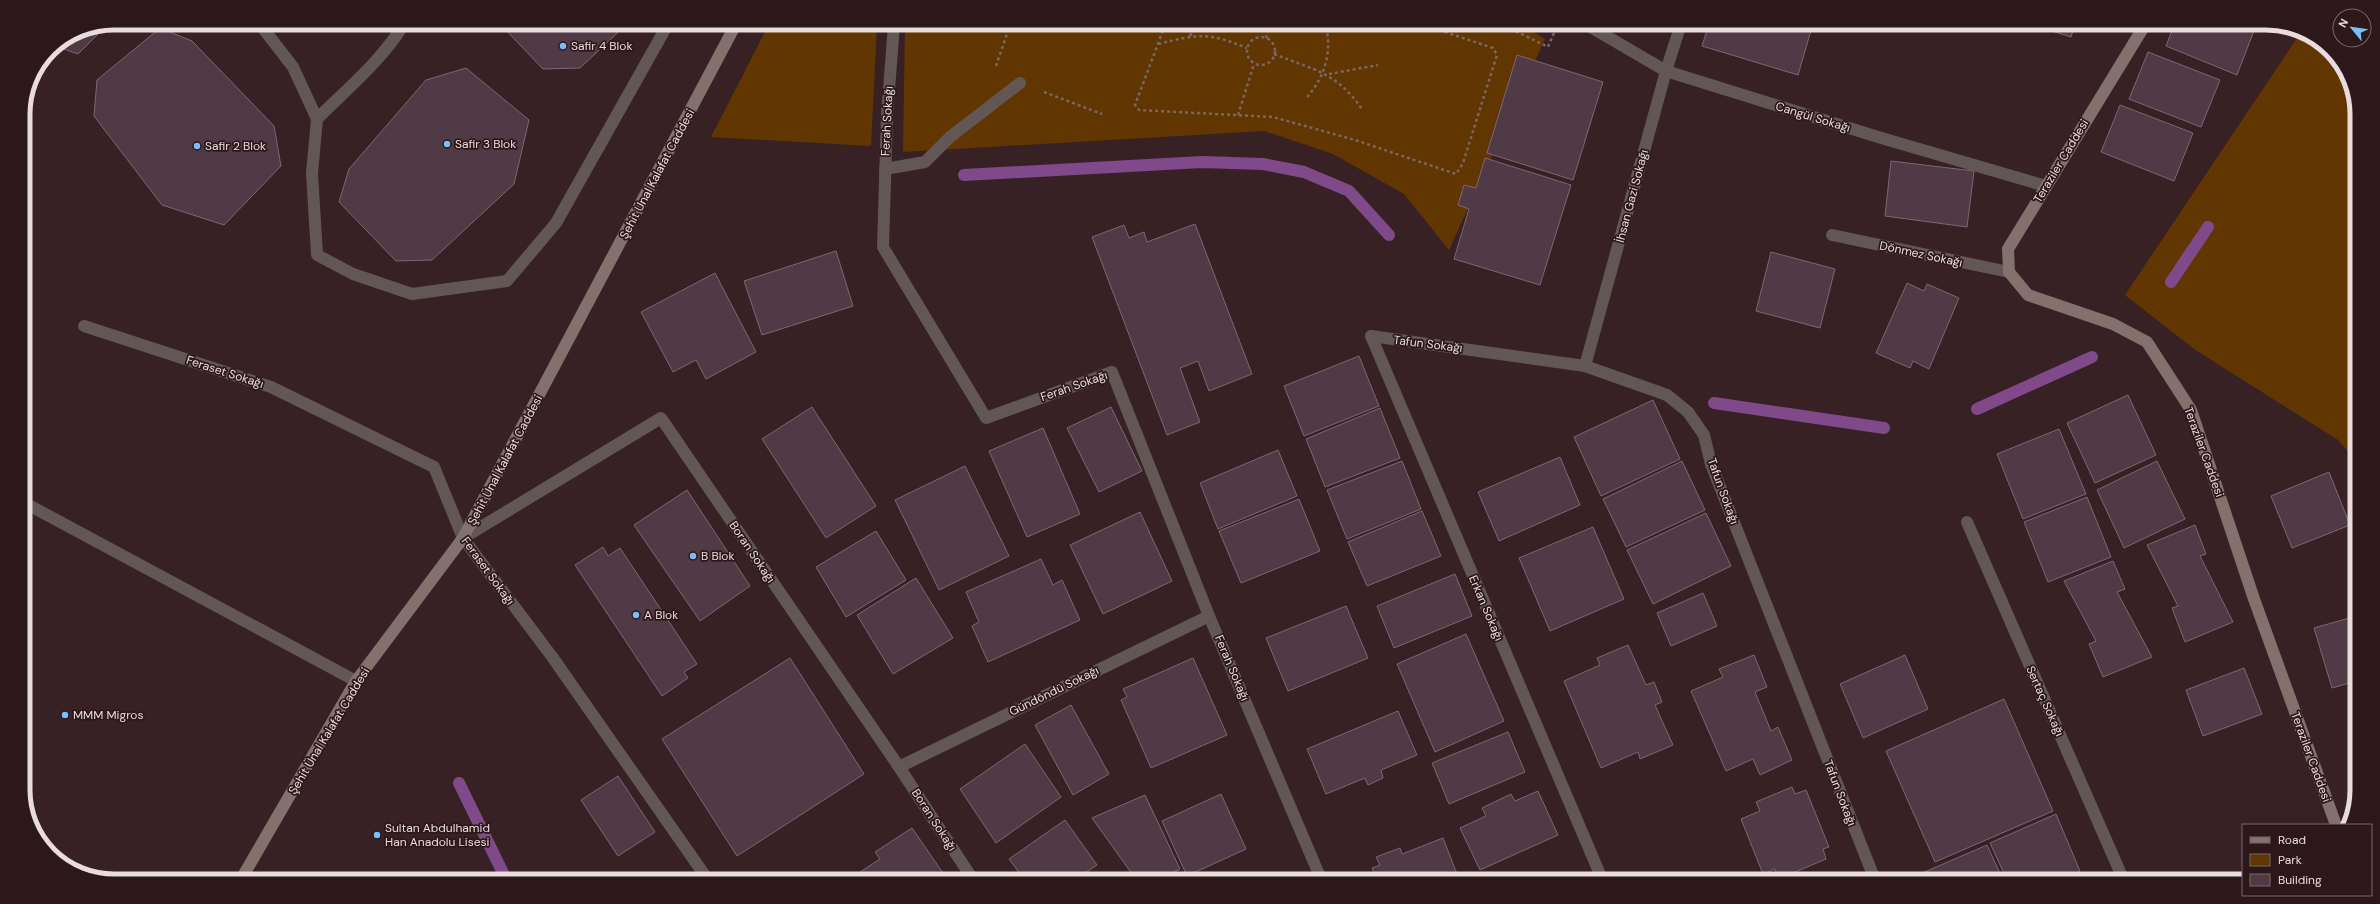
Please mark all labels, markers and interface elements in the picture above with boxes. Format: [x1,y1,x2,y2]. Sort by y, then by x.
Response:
north arrow [2332,8,2372,48]
text: N [2335,16,2351,30]
place label: Safir 4 Blok [571,38,632,54]
marker: Safir 4 Blok [558,41,568,51]
street label: Ferah Sokağı [877,86,897,156]
street label: Cangül Sokağı [1774,98,1852,136]
street label: Şehit Ünal Kalafat Caddesi [616,106,698,242]
street label: Teraziler Caddesi [2030,116,2092,206]
place label: Safir 3 Blok [455,136,516,152]
place label: Safir 2 Blok [205,138,266,154]
marker: Safir 3 Blok [442,139,452,149]
marker: Safir 2 Blok [192,141,202,151]
street label: İhsan Gazi Sokağı [1612,148,1652,244]
street label: Dönmez Sokağı [1878,237,1964,271]
street label: Tafun Sokağı [1393,332,1463,356]
street label: Feraset Sokağı [184,352,266,392]
street label: Ferah Sokağı [1038,367,1110,405]
street label: Şehit Ünal Kalafat Caddesi [464,392,546,528]
street label: Teraziler Caddesi [2180,405,2228,499]
street label: Tafun Sokağı [1704,456,1742,526]
street label: Boran Sokağı [725,518,779,586]
street label: Feraset Sokağı [458,534,518,608]
place label: B Blok [701,548,735,564]
marker: B Blok [688,551,698,561]
street label: Erkan Sokağı [1465,573,1507,643]
place label: A Blok [644,607,678,623]
marker: A Blok [631,610,641,620]
street label: Ferah Sokağı [1211,633,1253,703]
street label: Gündöndü Sokağı [1006,662,1102,720]
street label: Sertaç Sokağı [2022,663,2068,739]
street label: Şehit Ünal Kalafat Caddesi [285,665,373,797]
place label: MMM Migros [73,707,144,723]
marker: MMM Migros [60,710,70,720]
street label: Teraziler Caddesi [2287,710,2335,804]
street label: Tafun Sokağı [1820,758,1860,828]
street label: Boran Sokağı [908,786,960,854]
place label: Sultan Abdulhamid Han Anadolu Lisesi [385,820,490,850]
legend [2242,824,2372,896]
marker: Sultan Abdulhamid Han Anadolu Lisesi [372,830,382,840]
text: Road [2278,832,2306,848]
text: Park [2278,852,2302,868]
text: Building [2278,872,2322,888]

